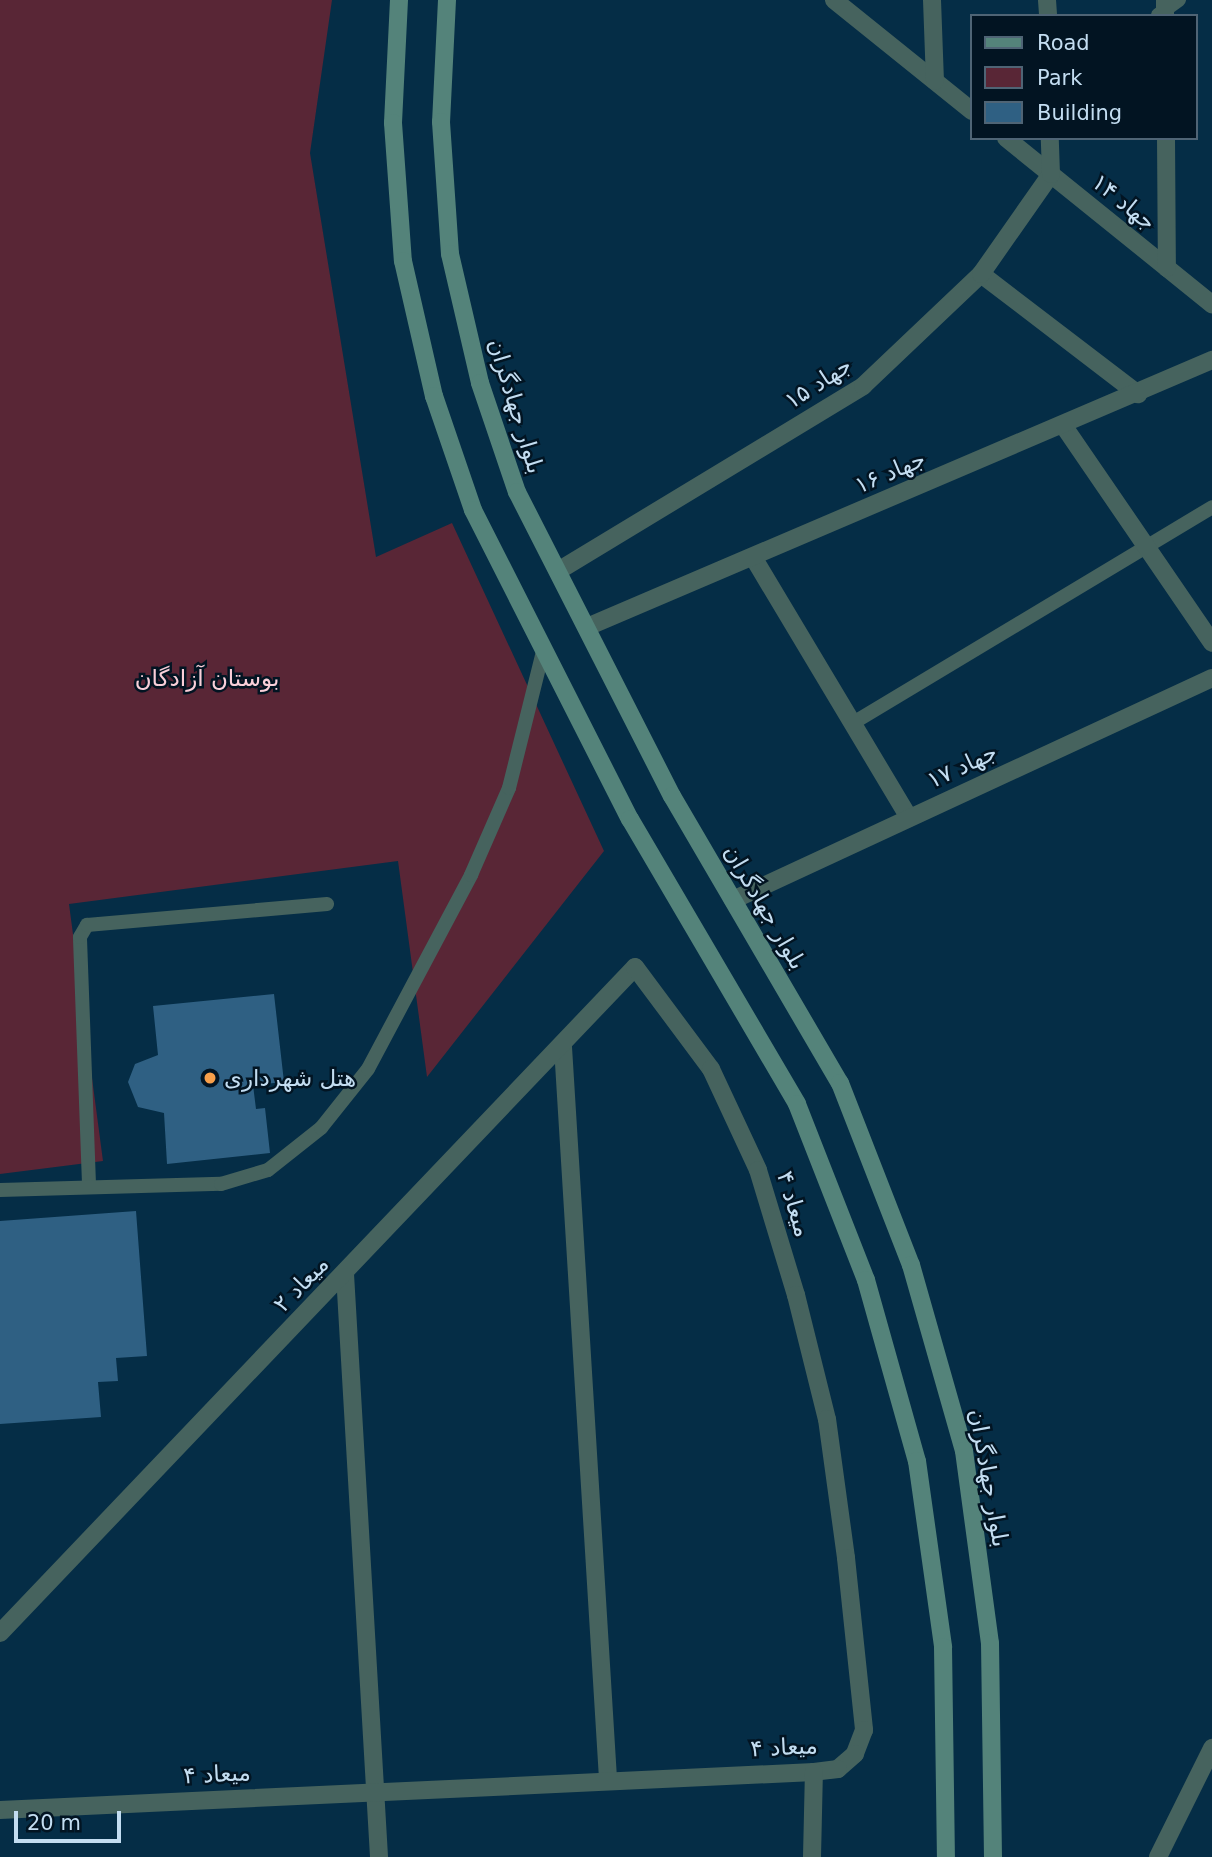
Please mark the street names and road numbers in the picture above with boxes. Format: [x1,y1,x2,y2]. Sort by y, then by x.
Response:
street label: جهاد ۱۴ [1087,168,1161,236]
street label: بلوار جهادگران [482,335,550,477]
street label: جهاد ۱۵ [779,351,857,415]
street label: جهاد ۱۶ [851,445,929,499]
street label: جهاد ۱۷ [923,738,1001,794]
street label: بلوار جهادگران [718,840,812,974]
street label: میعاد ۴ [771,1168,817,1240]
street label: میعاد ۲ [268,1250,334,1318]
street label: بلوار جهادگران [963,1407,1015,1549]
street label: میعاد ۴ [750,1731,818,1763]
street label: میعاد ۴ [183,1758,251,1790]

